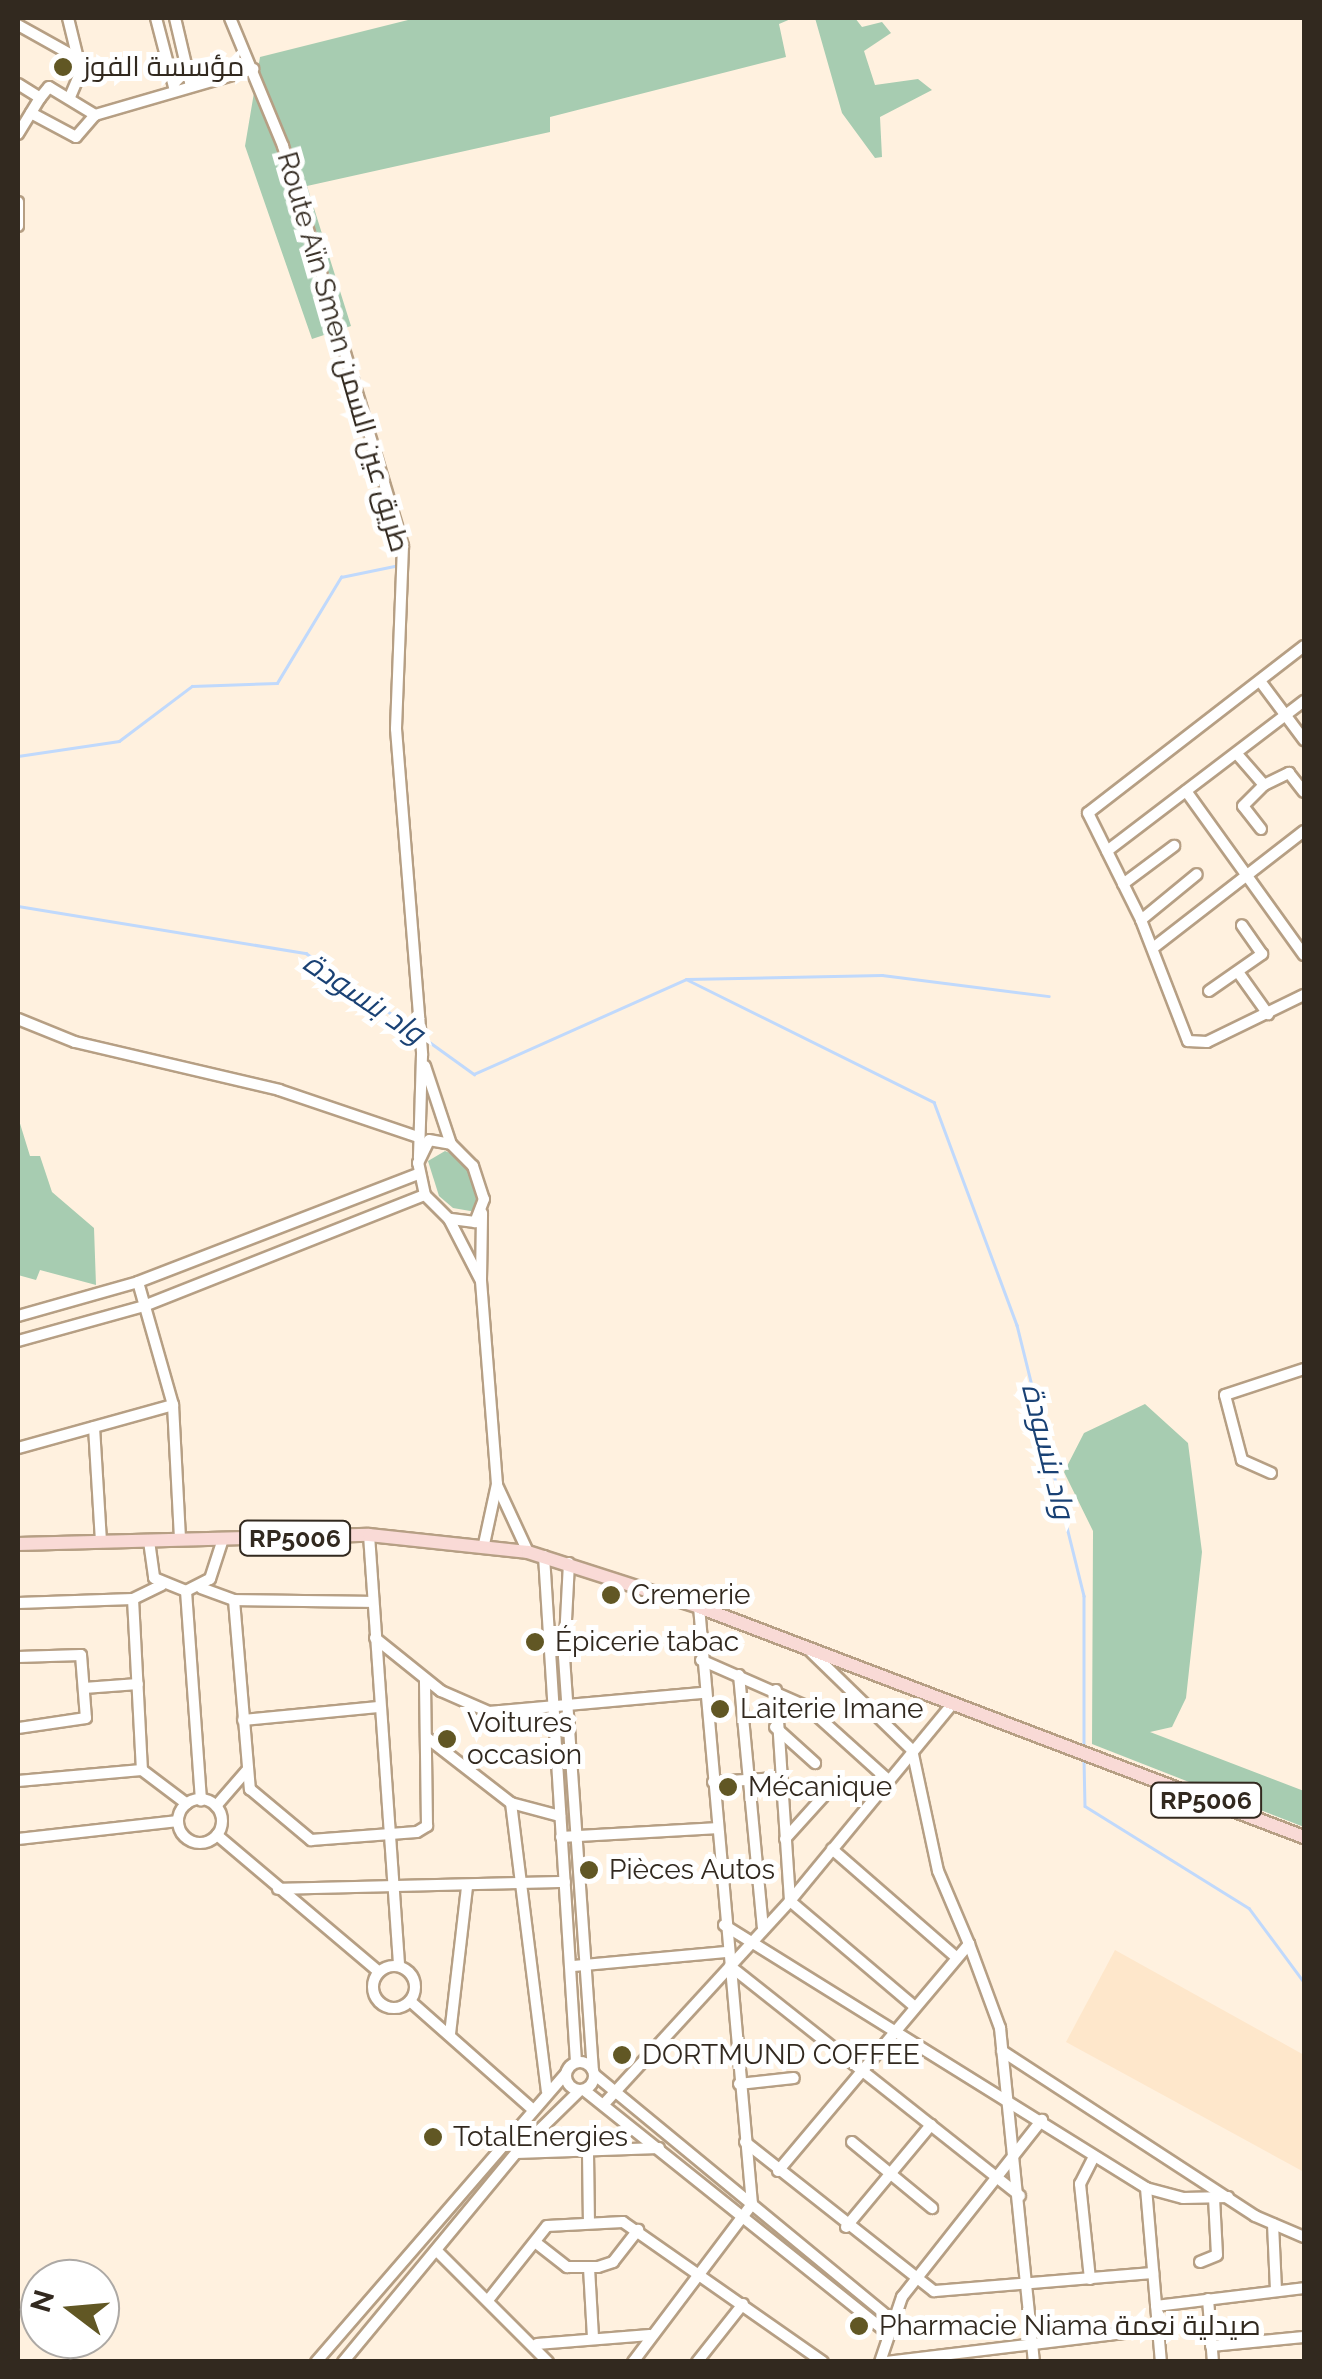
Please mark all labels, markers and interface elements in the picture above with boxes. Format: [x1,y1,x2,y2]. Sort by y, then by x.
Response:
place label: مؤسسة الفوز [83,50,244,84]
marker: مؤسسة الفوز [52,56,74,78]
street label: Route Aïn Smen طريق عين السمن [270,148,416,556]
water label: واد بنسودة [297,944,431,1052]
water label: واد بنسودة [1014,1380,1082,1522]
road number: RP5006 [238,1518,352,1558]
place label: Cremerie [631,1578,751,1612]
marker: Cremerie [600,1584,622,1606]
place label: Épicerie tabac [555,1625,739,1659]
marker: Épicerie tabac [524,1631,546,1653]
place label: Laiterie Imane [740,1692,923,1726]
marker: Laiterie Imane [709,1698,731,1720]
place label: Voitures occasion [467,1706,582,1772]
marker: Voitures occasion [436,1728,458,1750]
place label: Mécanique [748,1770,892,1804]
marker: Mécanique [717,1776,739,1798]
road number: RP5006 [1148,1780,1264,1820]
place label: Pièces Autos [609,1853,776,1887]
marker: Pièces Autos [578,1859,600,1881]
place label: DORTMUND COFFEE [642,2038,920,2072]
marker: DORTMUND COFFEE [611,2044,633,2066]
place label: TotalEnergies [453,2120,628,2154]
marker: TotalEnergies [422,2126,444,2148]
north arrow [20,2259,120,2359]
text: N [24,2286,61,2316]
place label: Pharmacie Niama صيدلية نعمة [879,2309,1261,2343]
marker: Pharmacie Niama صيدلية نعمة [848,2315,870,2337]

